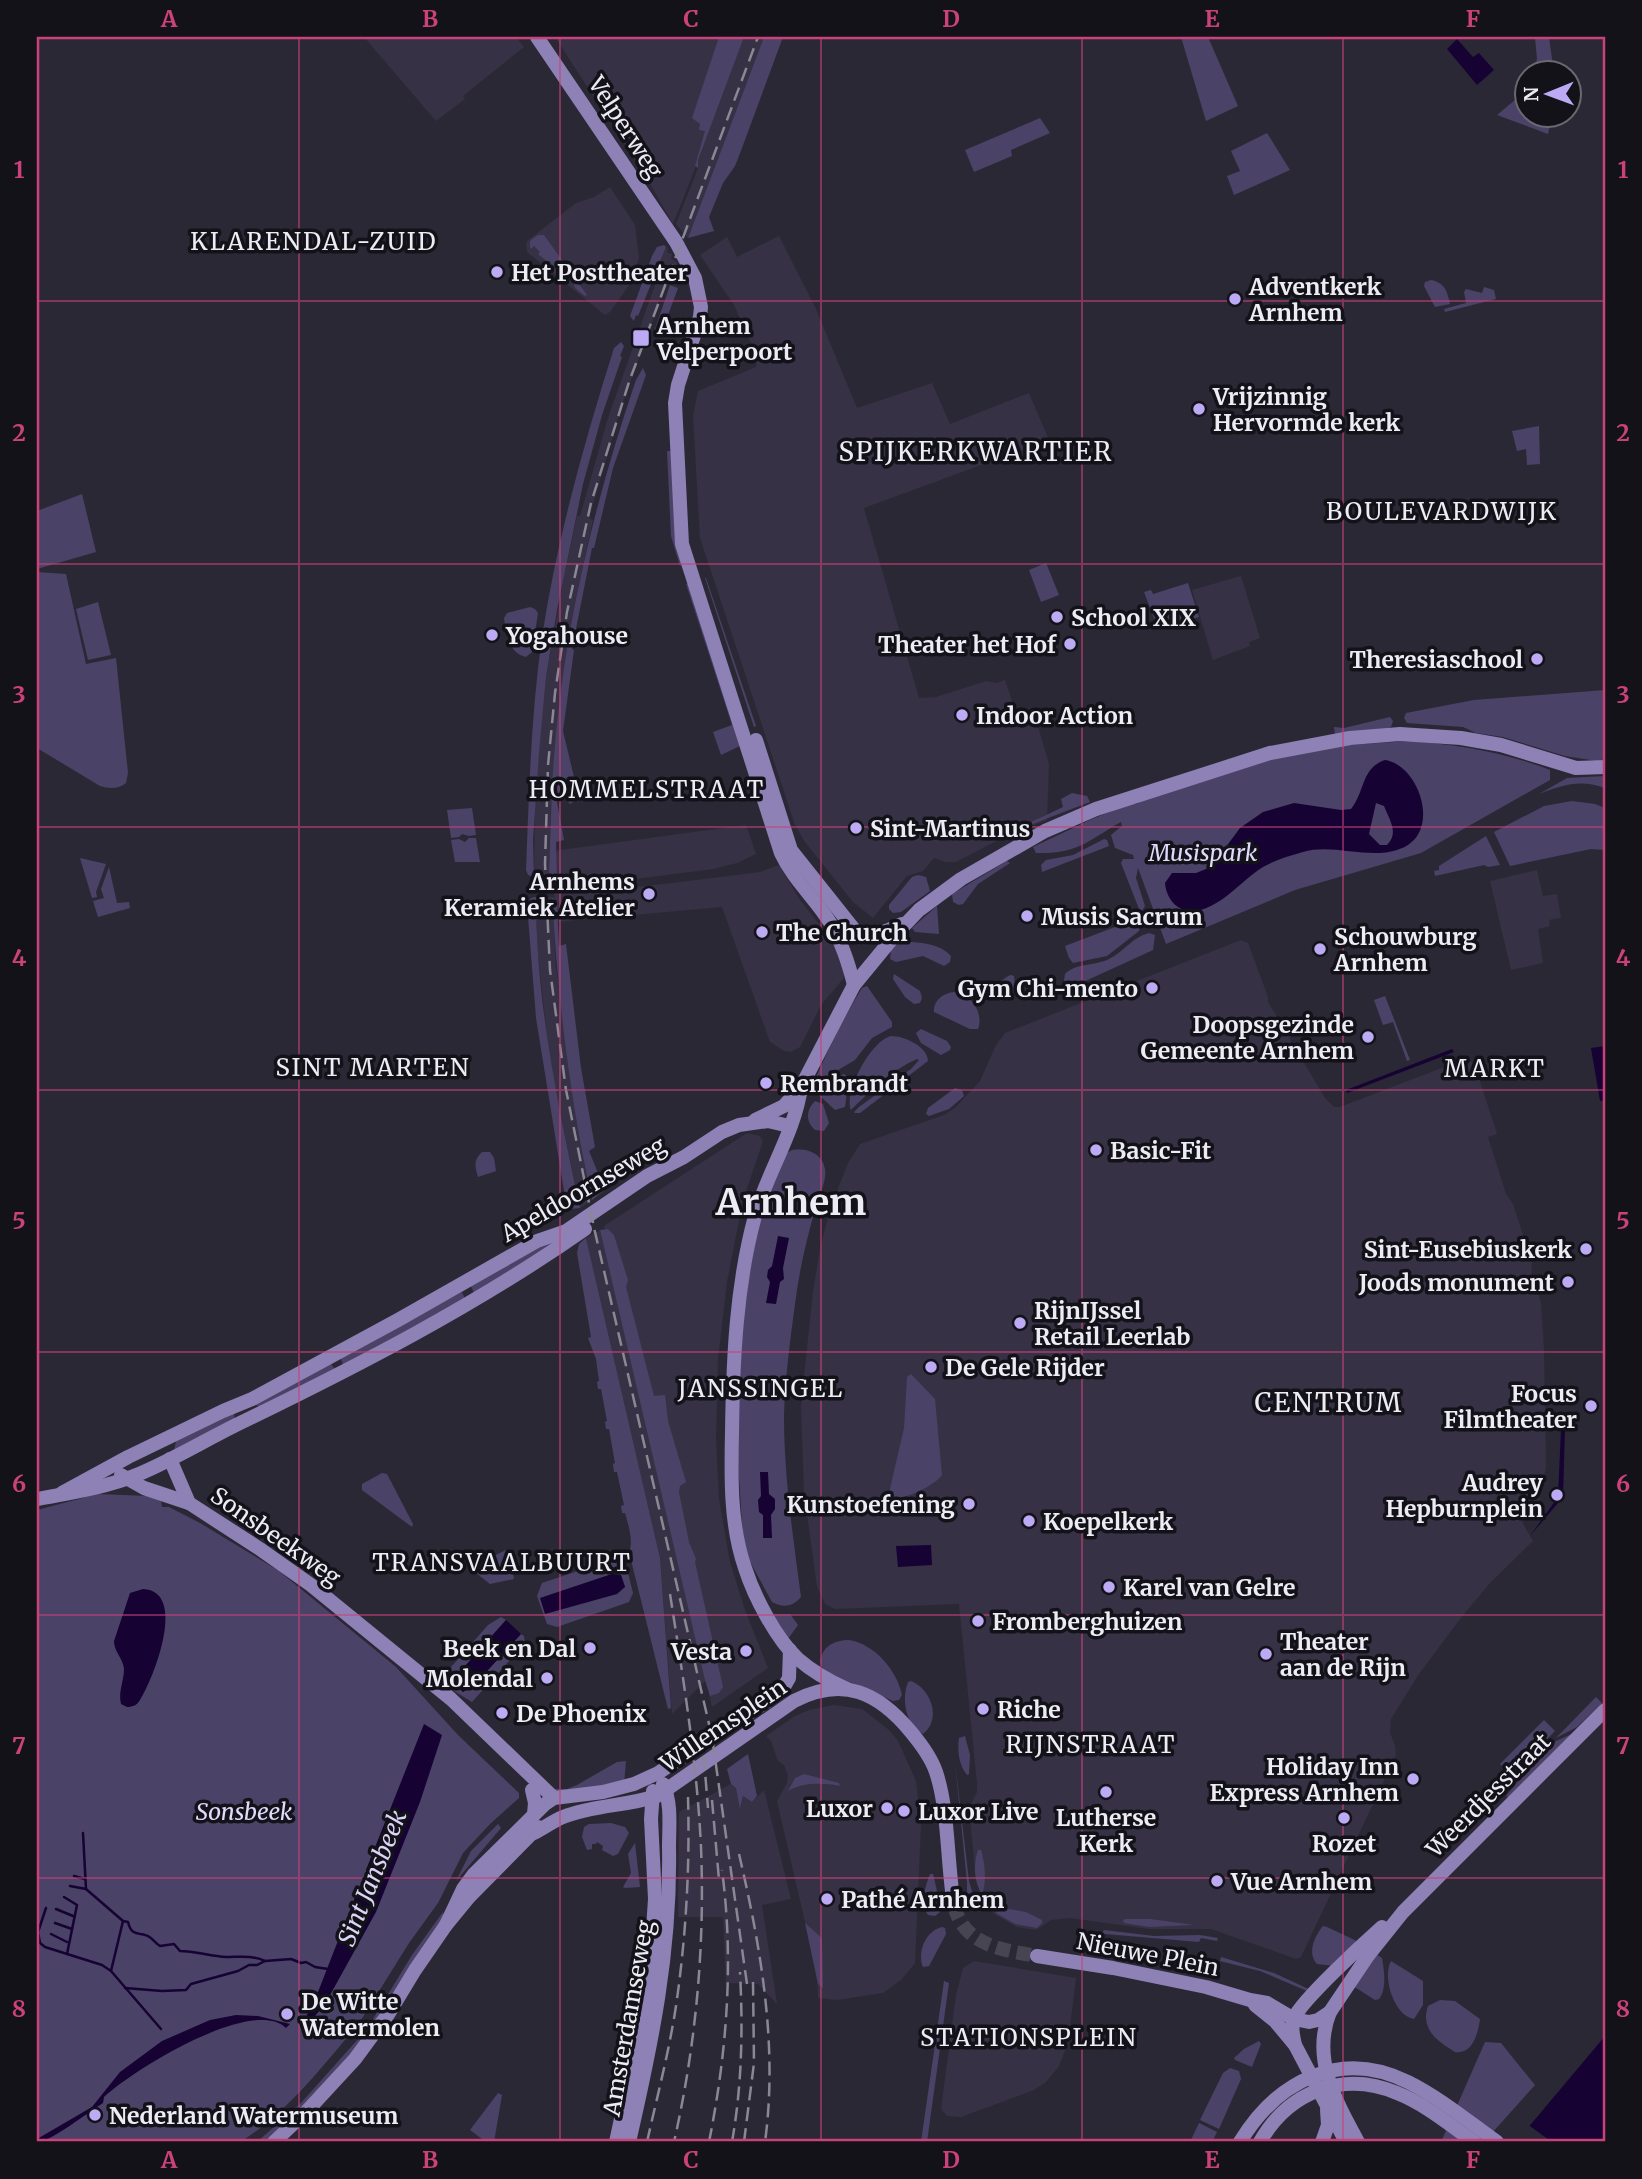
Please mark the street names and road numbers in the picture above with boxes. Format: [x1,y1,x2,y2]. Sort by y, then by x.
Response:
street label: Velperweg [582,70,670,184]
street label: Apeldoornseweg [495,1130,671,1248]
street label: Sonsbeekweg [205,1480,347,1592]
street label: Willemsplein [654,1672,792,1778]
street label: Weerdjesstraat [1419,1727,1556,1864]
street label: Amsterdamseweg [596,1918,660,2119]
street label: Nieuwe Plein [1074,1926,1222,1982]

